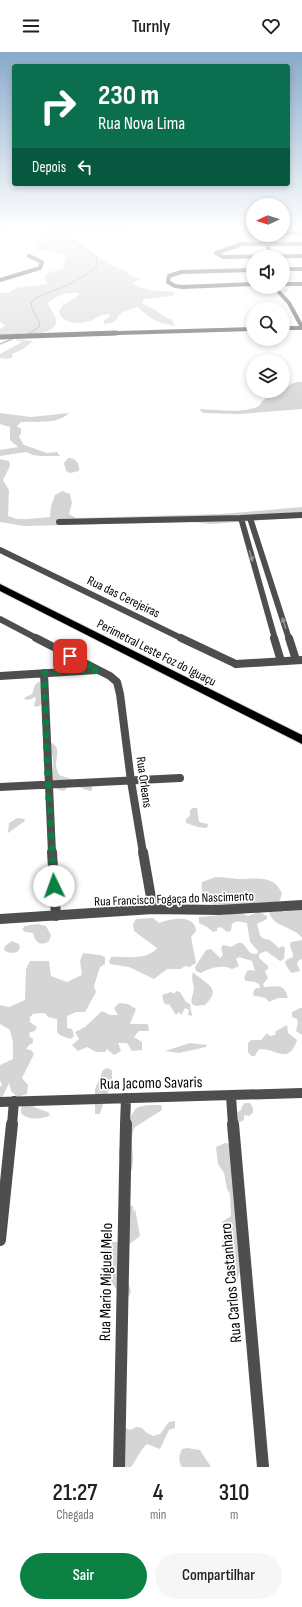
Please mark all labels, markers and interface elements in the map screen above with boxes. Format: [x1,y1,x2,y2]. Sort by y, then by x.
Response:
icon: menu [20,15,42,37]
icon: heart [260,15,282,37]
text: Turnly [132,16,170,37]
text: 230 m [98,79,159,112]
icon: right [32,80,84,132]
text: Rua Nova Lima [98,113,185,134]
icon: left [74,156,96,178]
text: Depois [32,158,66,177]
north arrow [246,198,290,242]
map controls [246,198,290,398]
button: sound [246,250,290,294]
button: search [246,302,290,346]
button: layers [246,354,290,398]
one-way arrow [248,550,254,562]
street label: Rua das Cerejeiras [85,572,163,622]
street label: Perimetral Leste Foz do Iguaçu [94,616,219,690]
one-way arrow [281,617,287,629]
pin [53,639,87,673]
icon: arrive [59,645,81,667]
street label: Rua Orleans [133,756,156,809]
position arrow [33,865,75,907]
street label: Rua Francisco Fogaça do Nascimento [94,888,254,910]
street label: Rua Jacomo Savaris [99,1073,203,1094]
street label: Rua Carlos Castanharo [217,1222,246,1344]
street label: Rua Mario Miguel Melo [96,1223,117,1341]
text: 21:27 [53,1478,97,1507]
text: 4 [153,1478,163,1507]
text: 310 [219,1478,249,1507]
text: Chegada [56,1507,94,1523]
text: min [150,1507,166,1523]
text: m [230,1507,238,1523]
button: Sair [20,1553,147,1599]
button: Compartilhar [155,1553,282,1599]

